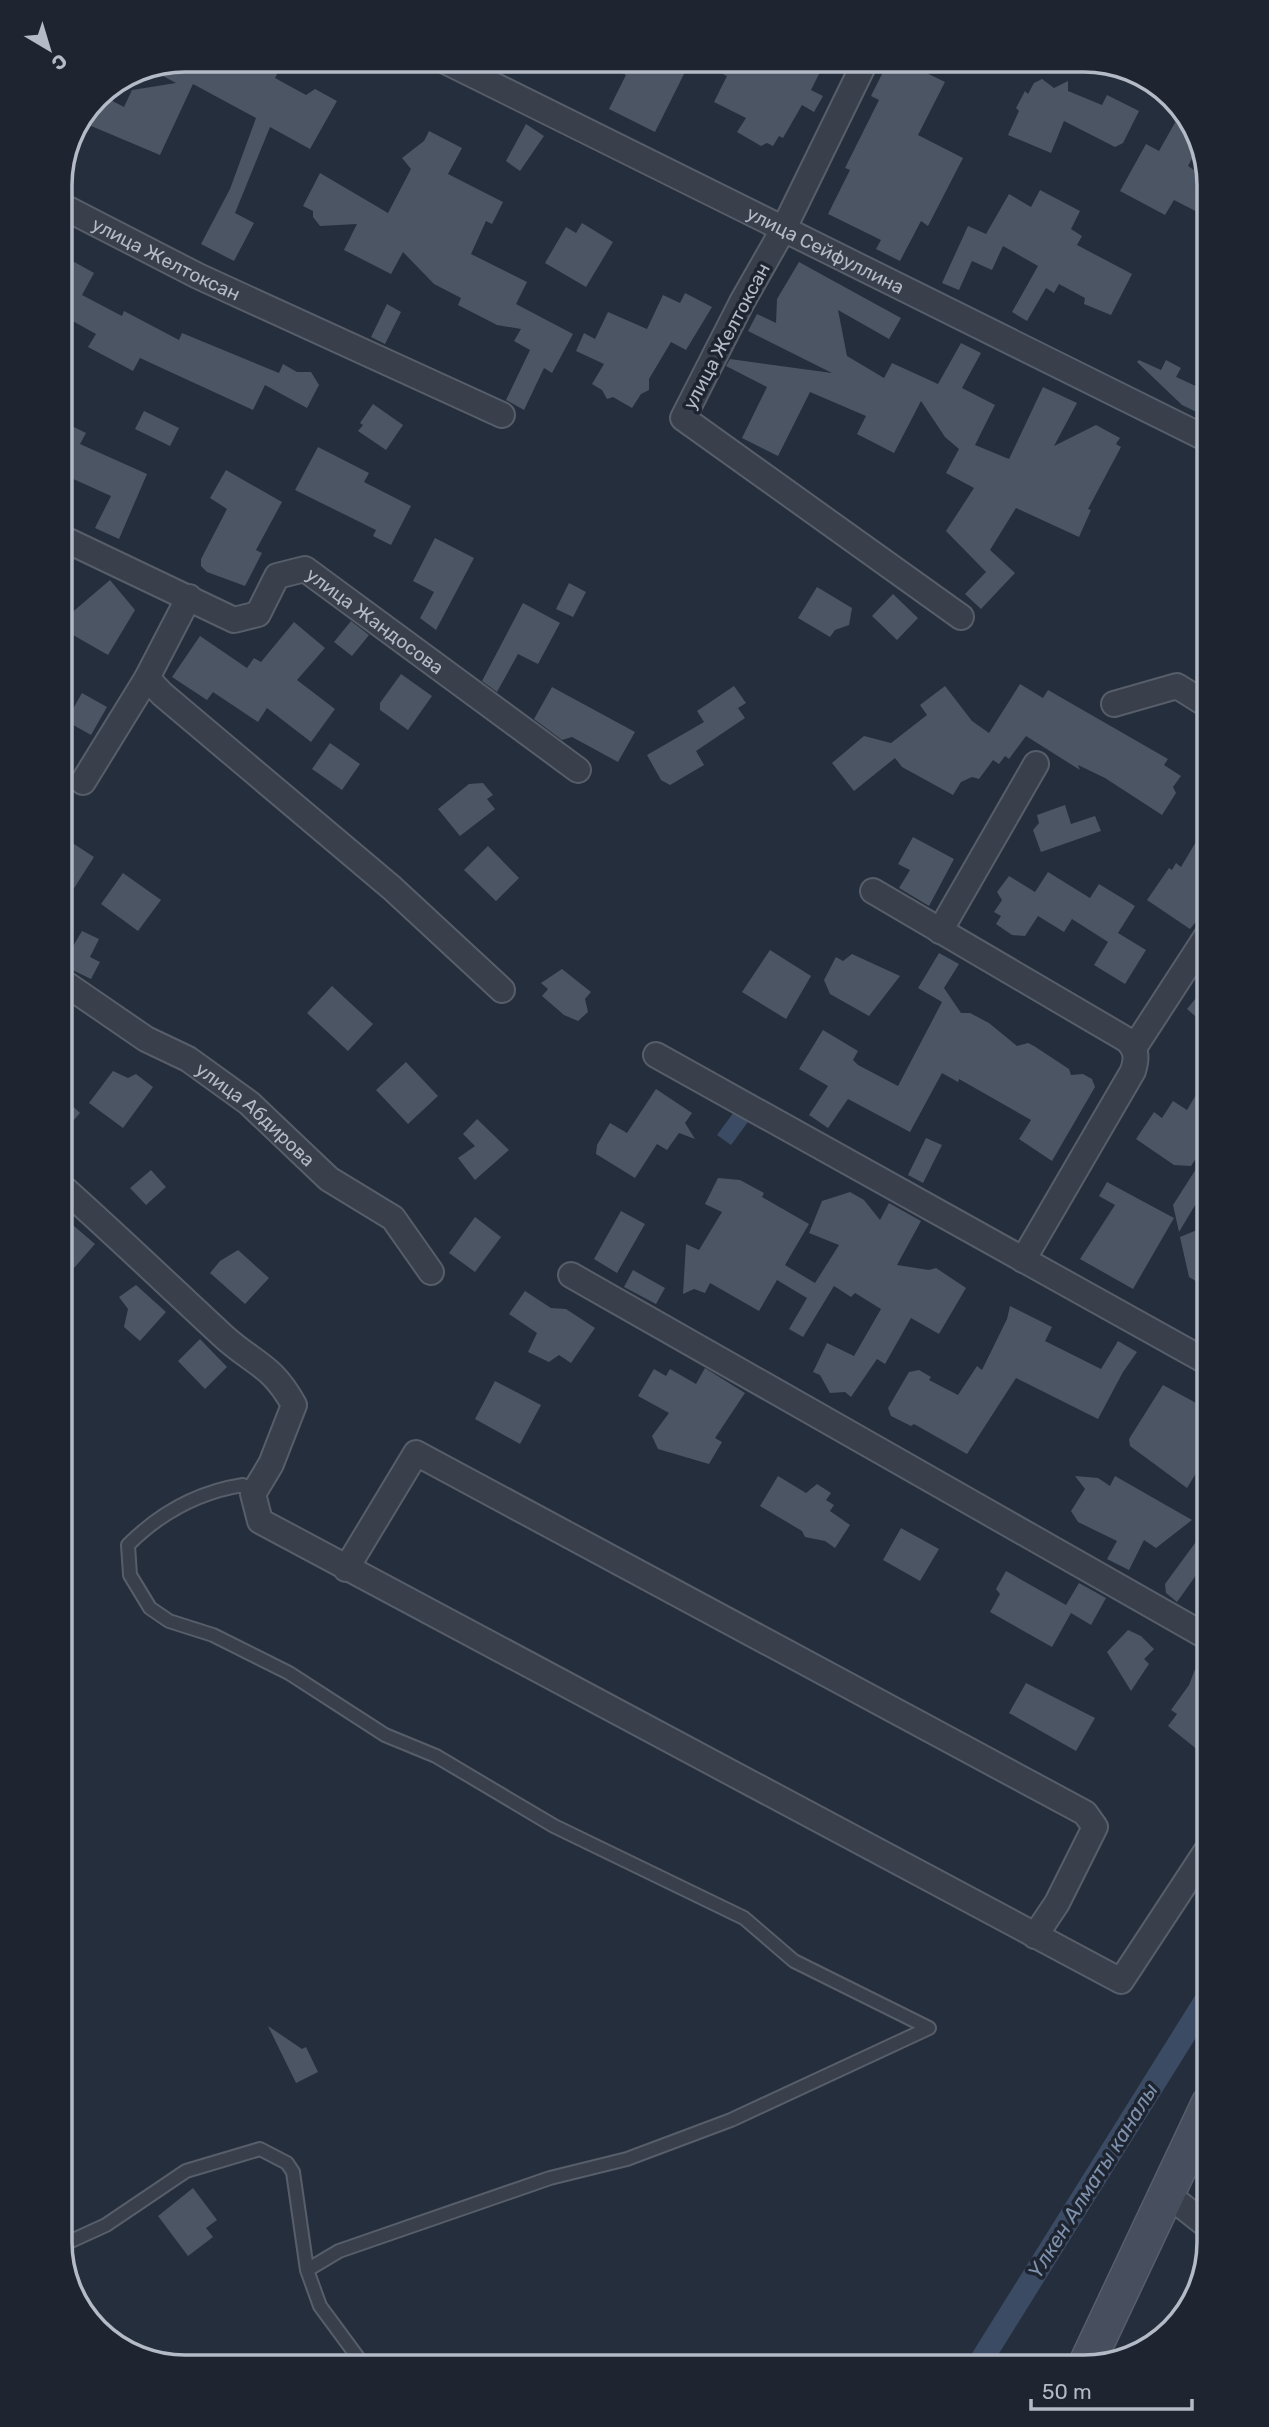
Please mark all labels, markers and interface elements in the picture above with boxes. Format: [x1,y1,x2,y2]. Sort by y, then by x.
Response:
north arrow [14,14,84,84]
text: С [47,49,71,75]
street label: улица Сейфуллина [743,201,908,299]
street label: улица Желтоксан [88,212,244,306]
street label: улица Желтоксан [678,259,775,413]
street label: улица Жандосова [302,563,448,679]
street label: улица Абдирова [191,1057,319,1171]
water label: Үлкен Алматы каналы [1022,2078,1163,2283]
scale bar [1031,2368,1192,2412]
text: 50 m [1042,2379,1092,2404]

